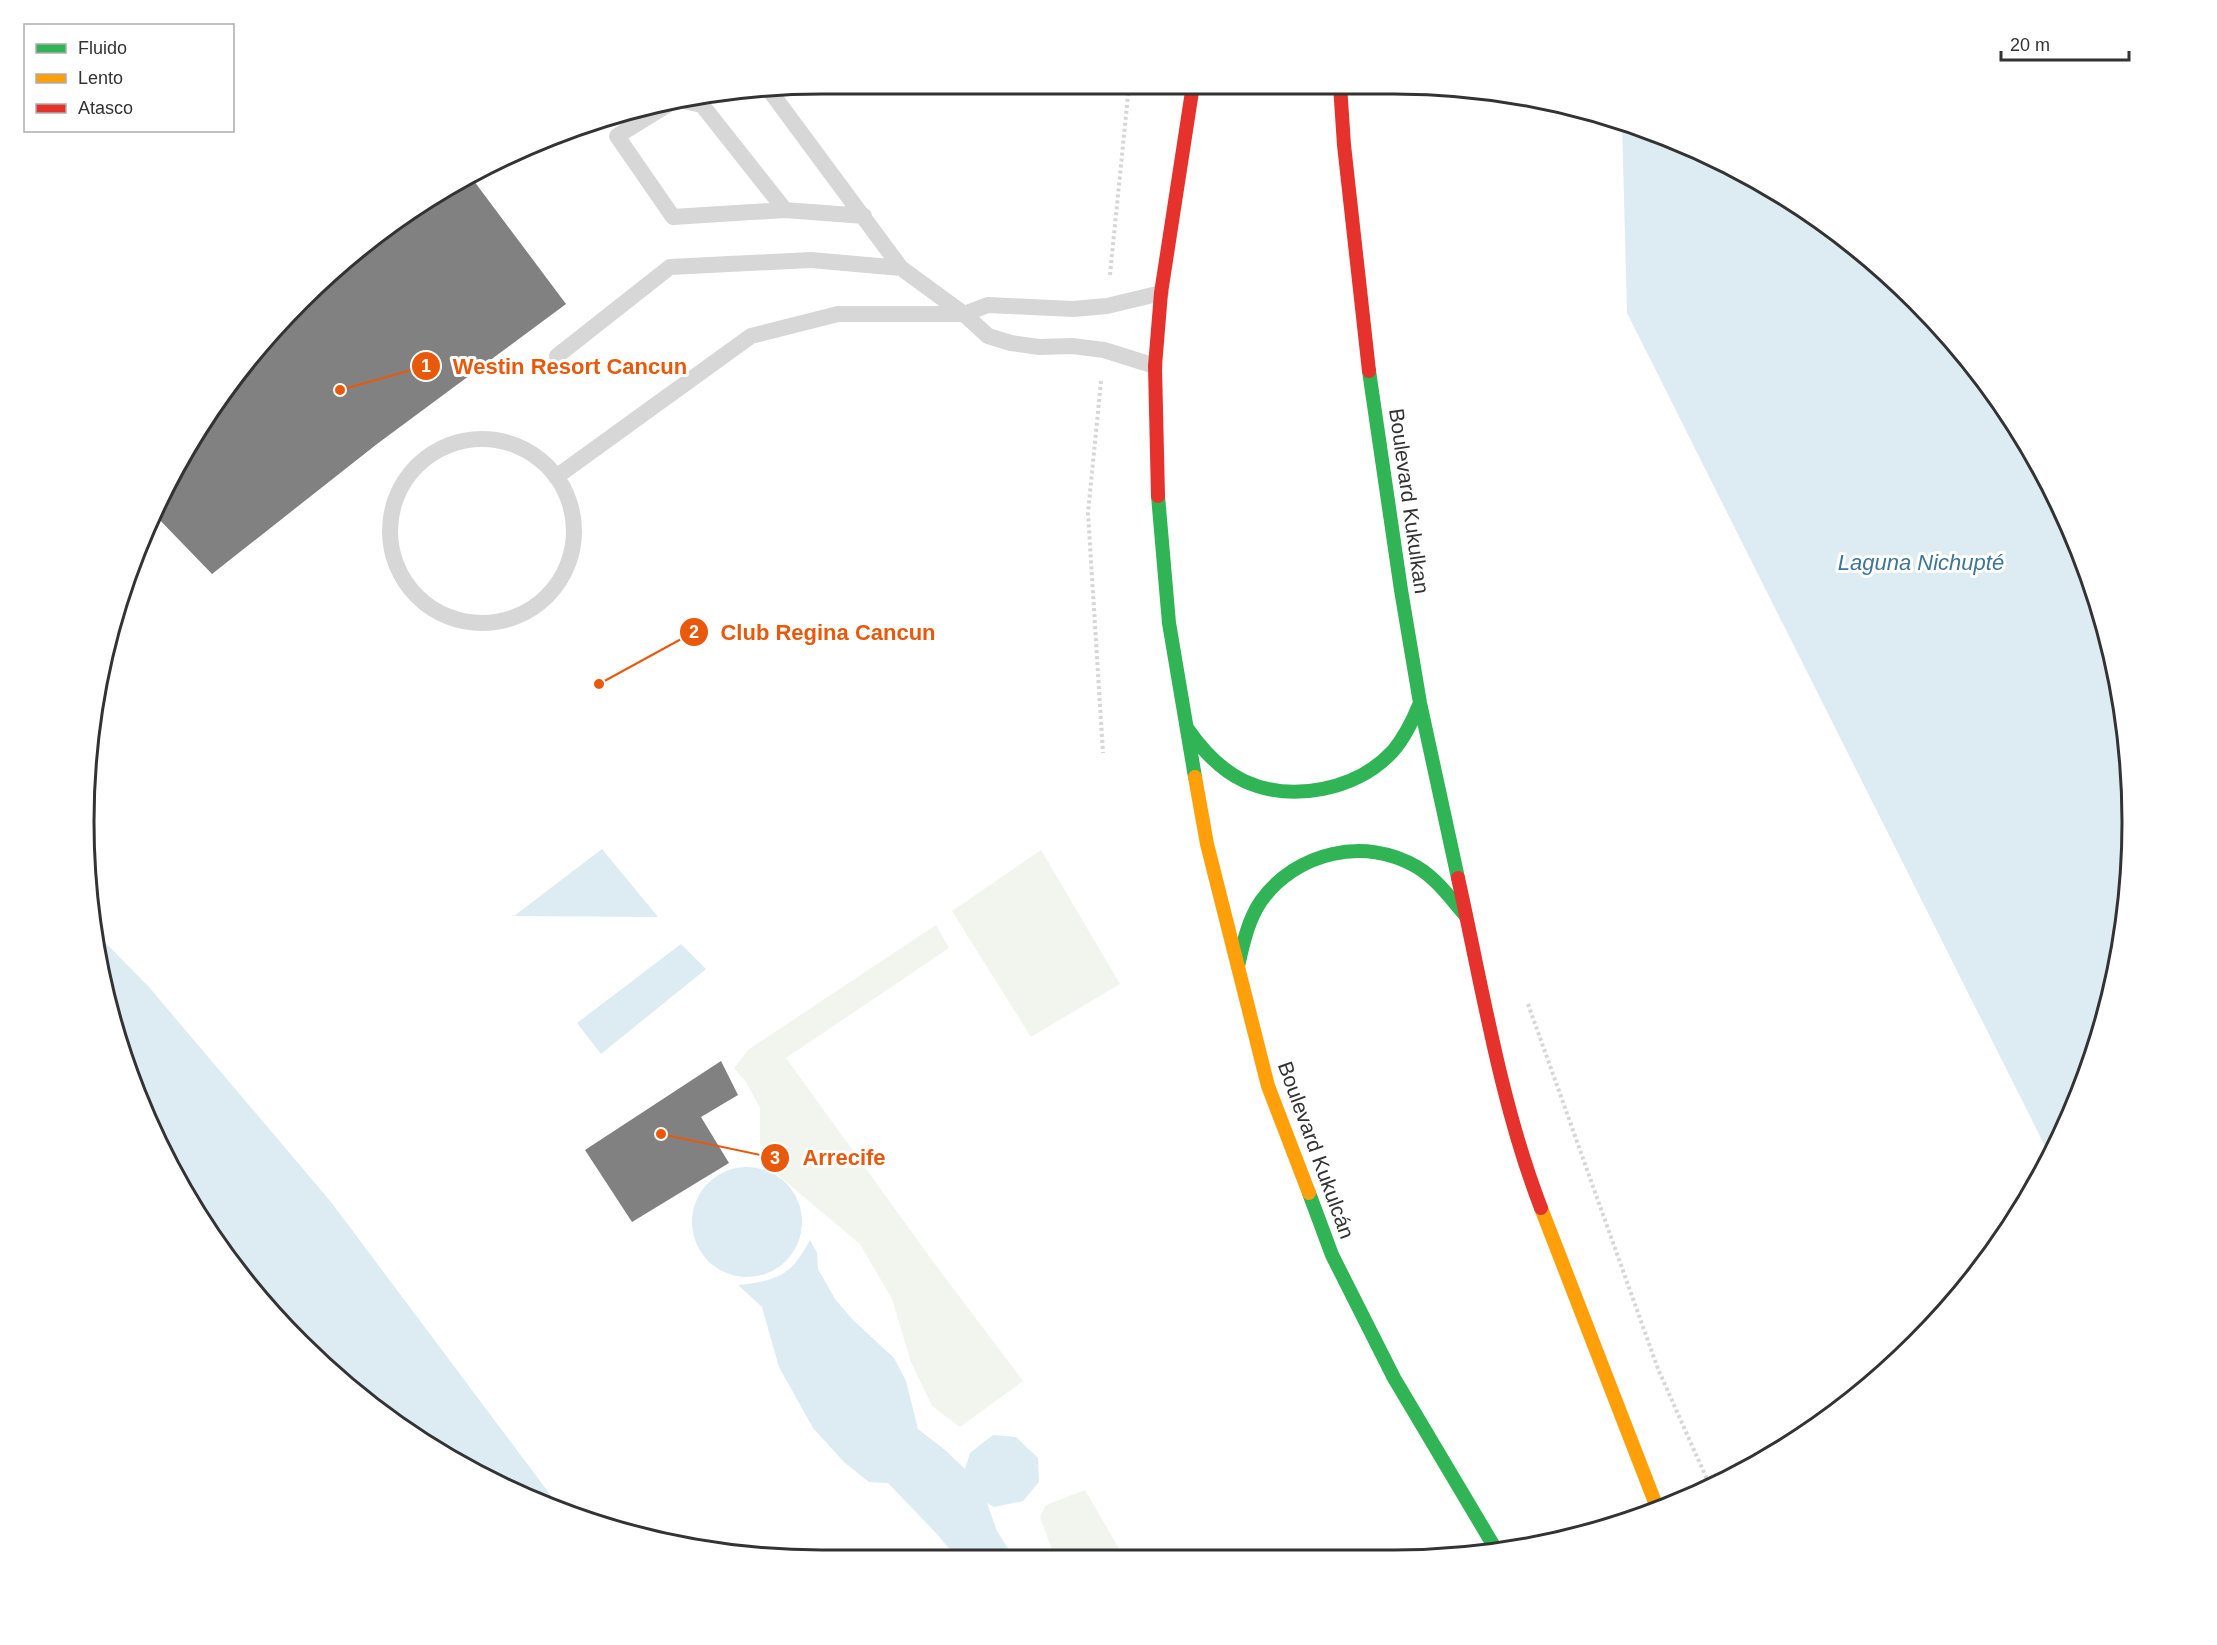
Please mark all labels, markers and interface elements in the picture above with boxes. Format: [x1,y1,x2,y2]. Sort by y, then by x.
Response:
legend [24,24,234,132]
scale bar [2001,24,2128,62]
text: 20 m [2010,35,2050,55]
text: Fluido [78,38,127,58]
text: Lento [78,68,123,88]
text: Atasco [78,98,133,118]
callout: Westin Resort Cancun [411,346,699,386]
text: Westin Resort Cancun [453,354,687,379]
text: 1 [421,356,431,376]
street label: Boulevard Kukulkan [1385,407,1434,595]
water label: Laguna Nichupté [1838,550,2004,575]
callout: Club Regina Cancun [679,612,948,652]
text: Club Regina Cancun [720,620,936,645]
text: 2 [689,622,699,642]
street label: Boulevard Kukulcán [1274,1058,1359,1242]
callout: Arrecife [760,1138,897,1178]
text: Arrecife [802,1145,886,1170]
text: 3 [770,1148,780,1168]

